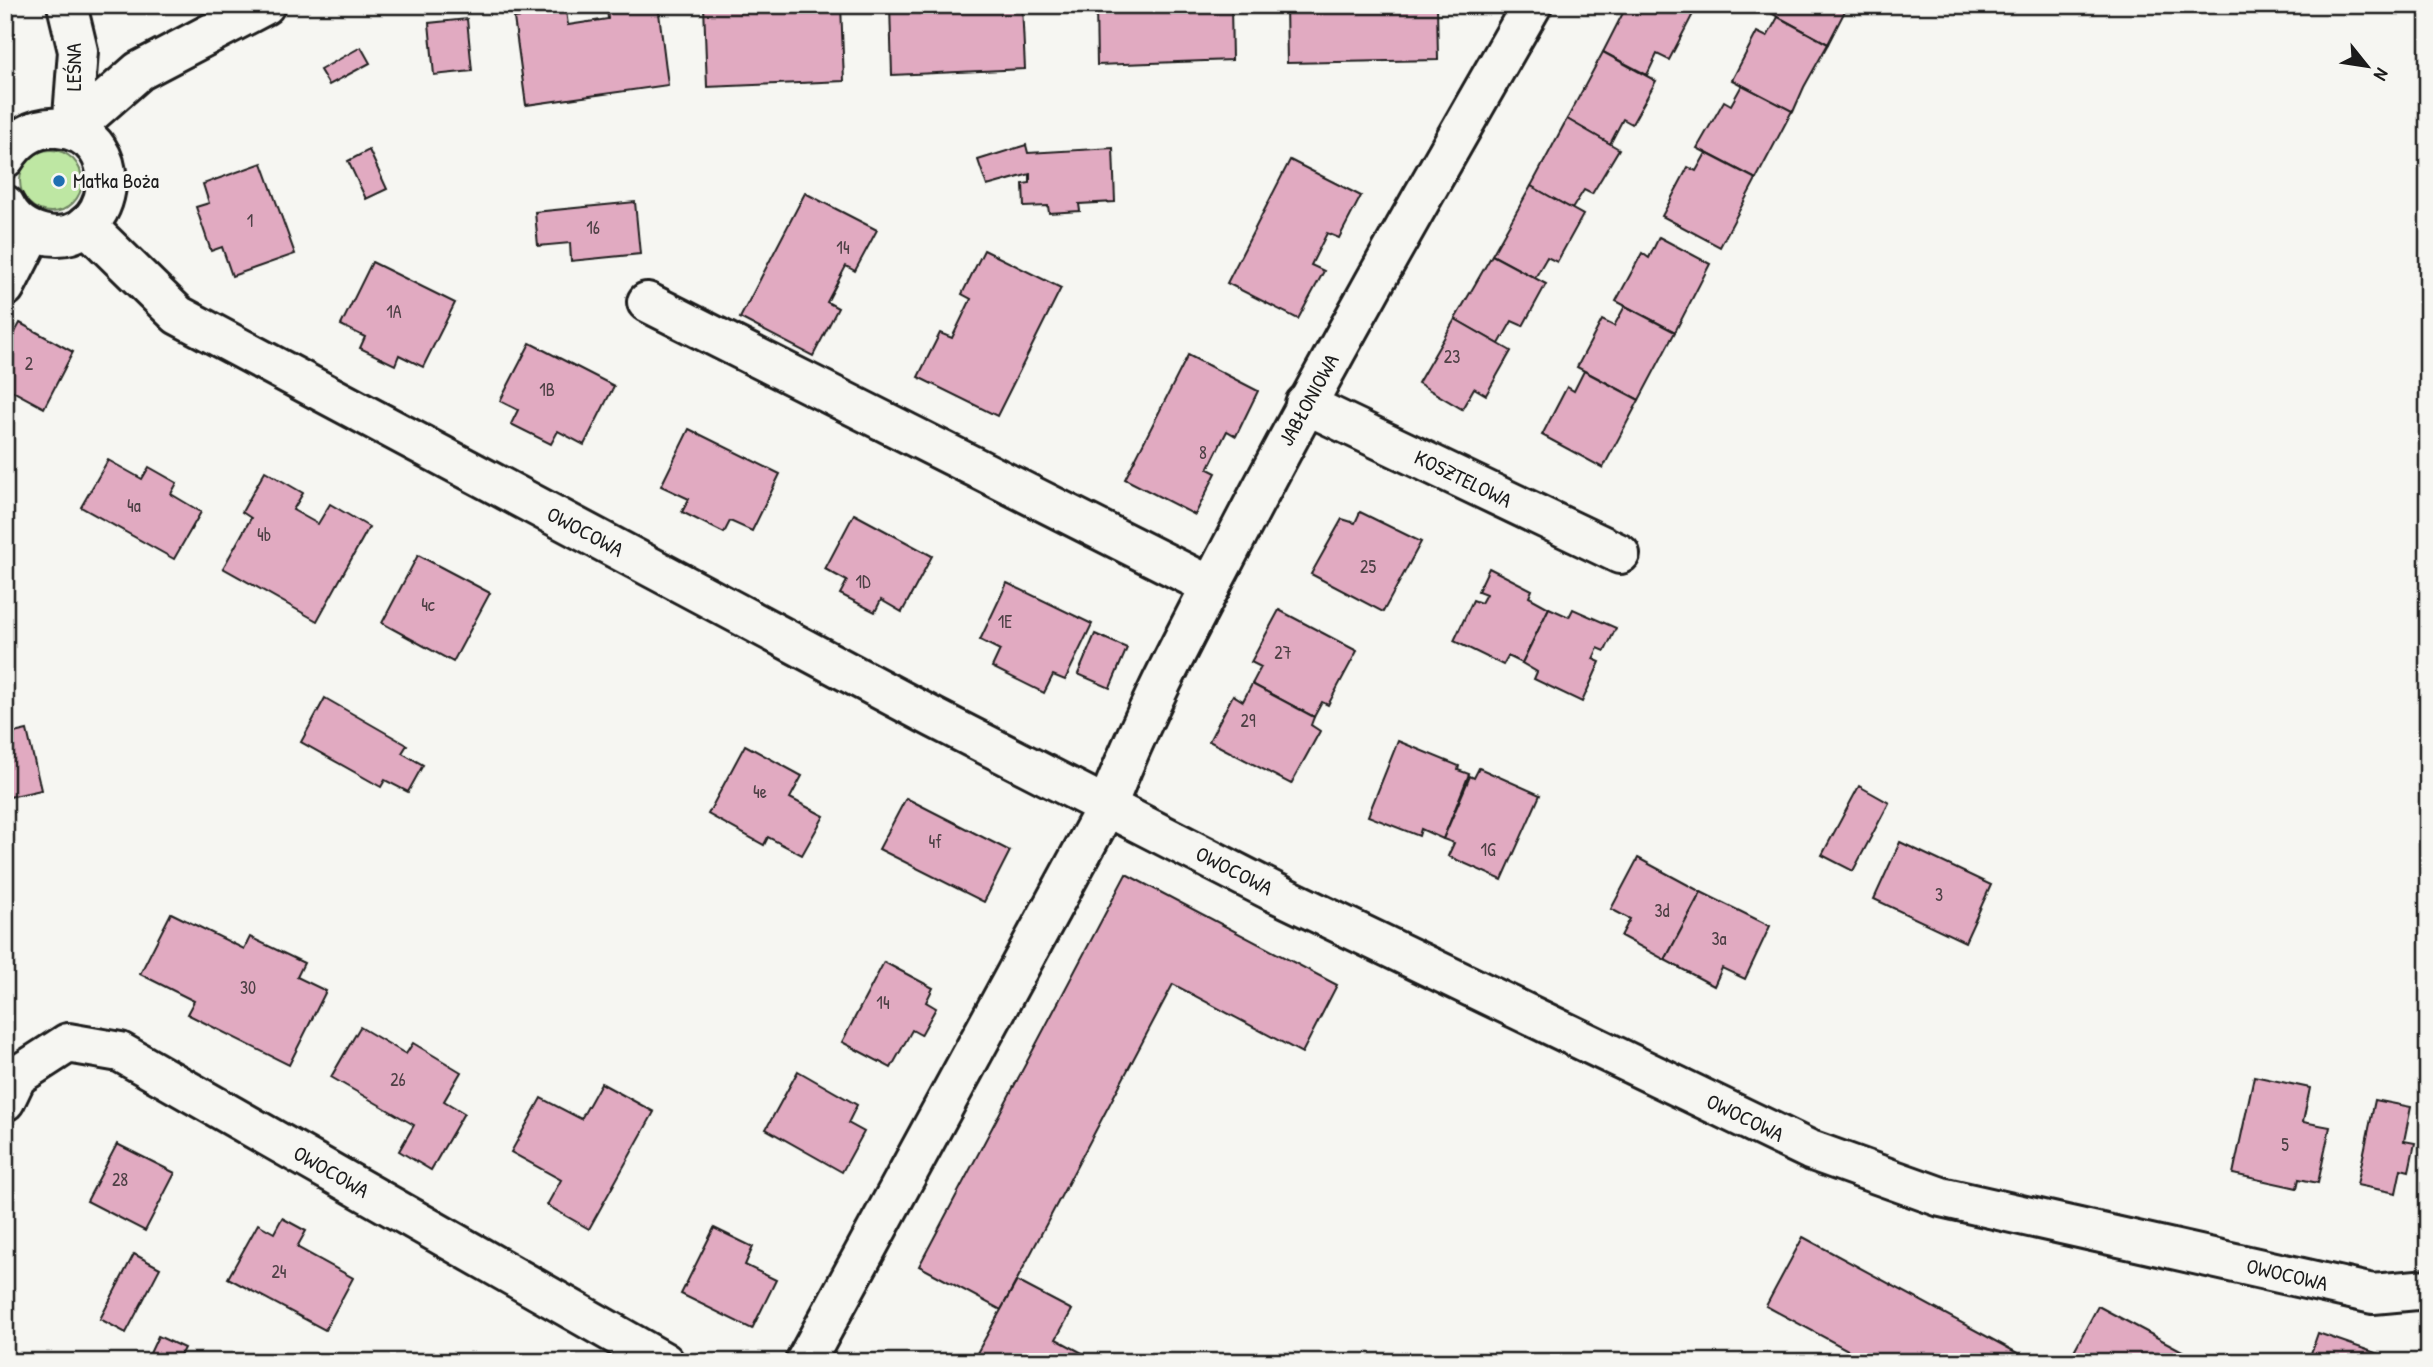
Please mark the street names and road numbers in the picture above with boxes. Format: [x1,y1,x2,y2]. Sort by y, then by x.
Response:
street label: LEŚNA [59,43,88,91]
street label: JABŁONIOWA [1271,349,1346,451]
street label: KOSZTELOWA [1410,443,1517,515]
street label: OWOCOWA [542,499,629,564]
street label: OWOCOWA [1191,839,1278,902]
street label: OWOCOWA [1702,1086,1789,1149]
street label: OWOCOWA [288,1138,374,1205]
street label: OWOCOWA [2244,1251,2331,1298]

